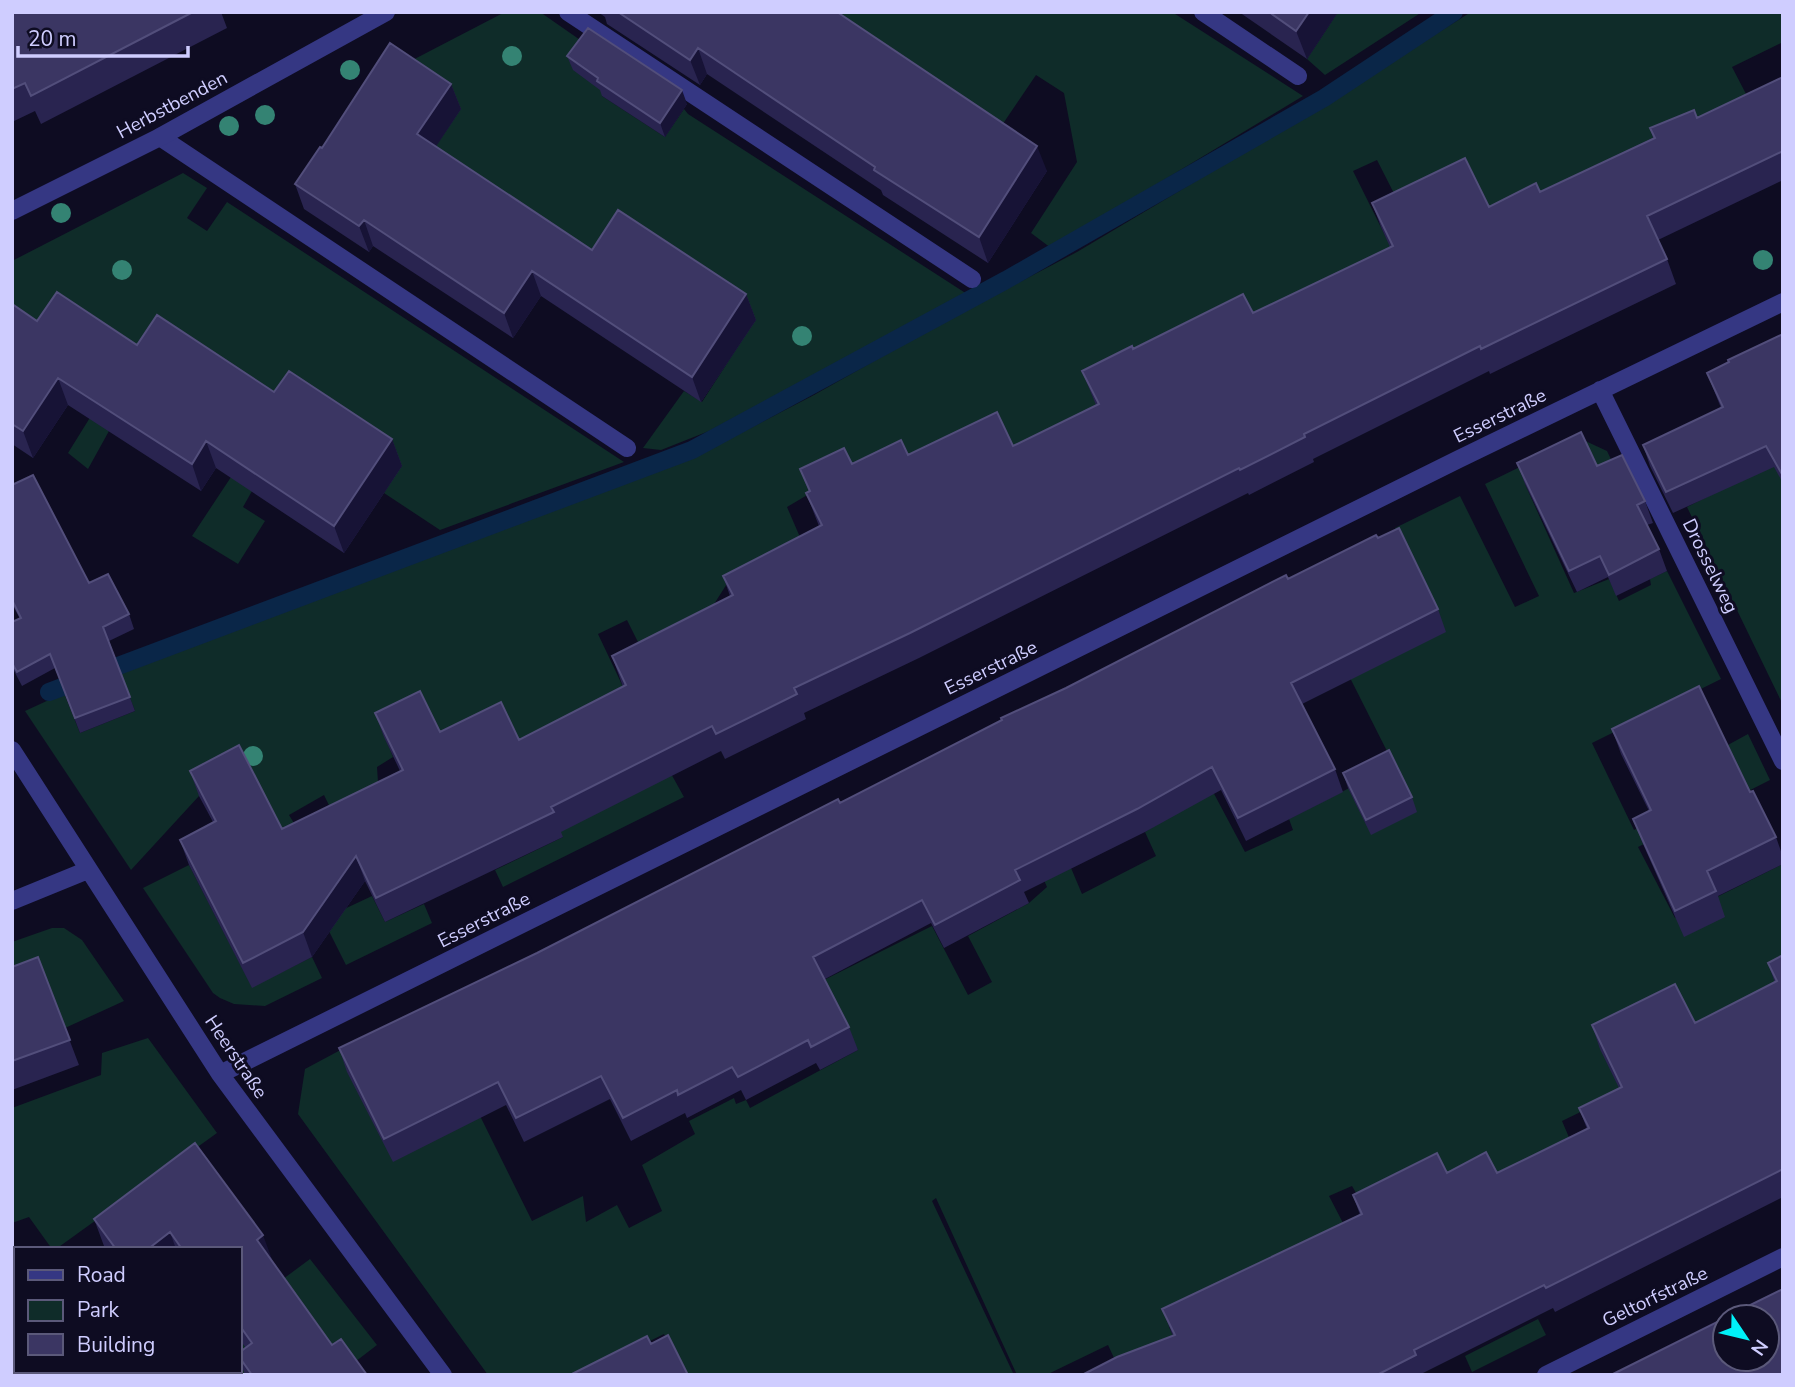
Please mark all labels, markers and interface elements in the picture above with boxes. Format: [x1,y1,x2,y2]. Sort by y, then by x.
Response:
scale bar [18,14,187,58]
text: 20 m [28,25,77,53]
street label: Herbstbenden [112,65,232,145]
street label: Esserstraße [1449,382,1551,450]
street label: Drosselweg [1676,514,1744,618]
street label: Esserstraße [940,634,1042,702]
street label: Esserstraße [433,886,535,954]
street label: Heerstraße [198,1010,274,1104]
legend [14,1247,242,1373]
street label: Geltorfstraße [1598,1260,1712,1334]
text: Road [77,1261,126,1289]
text: Park [77,1296,119,1324]
north arrow [1711,1303,1781,1373]
text: Building [77,1331,155,1359]
text: N [1744,1334,1774,1360]

